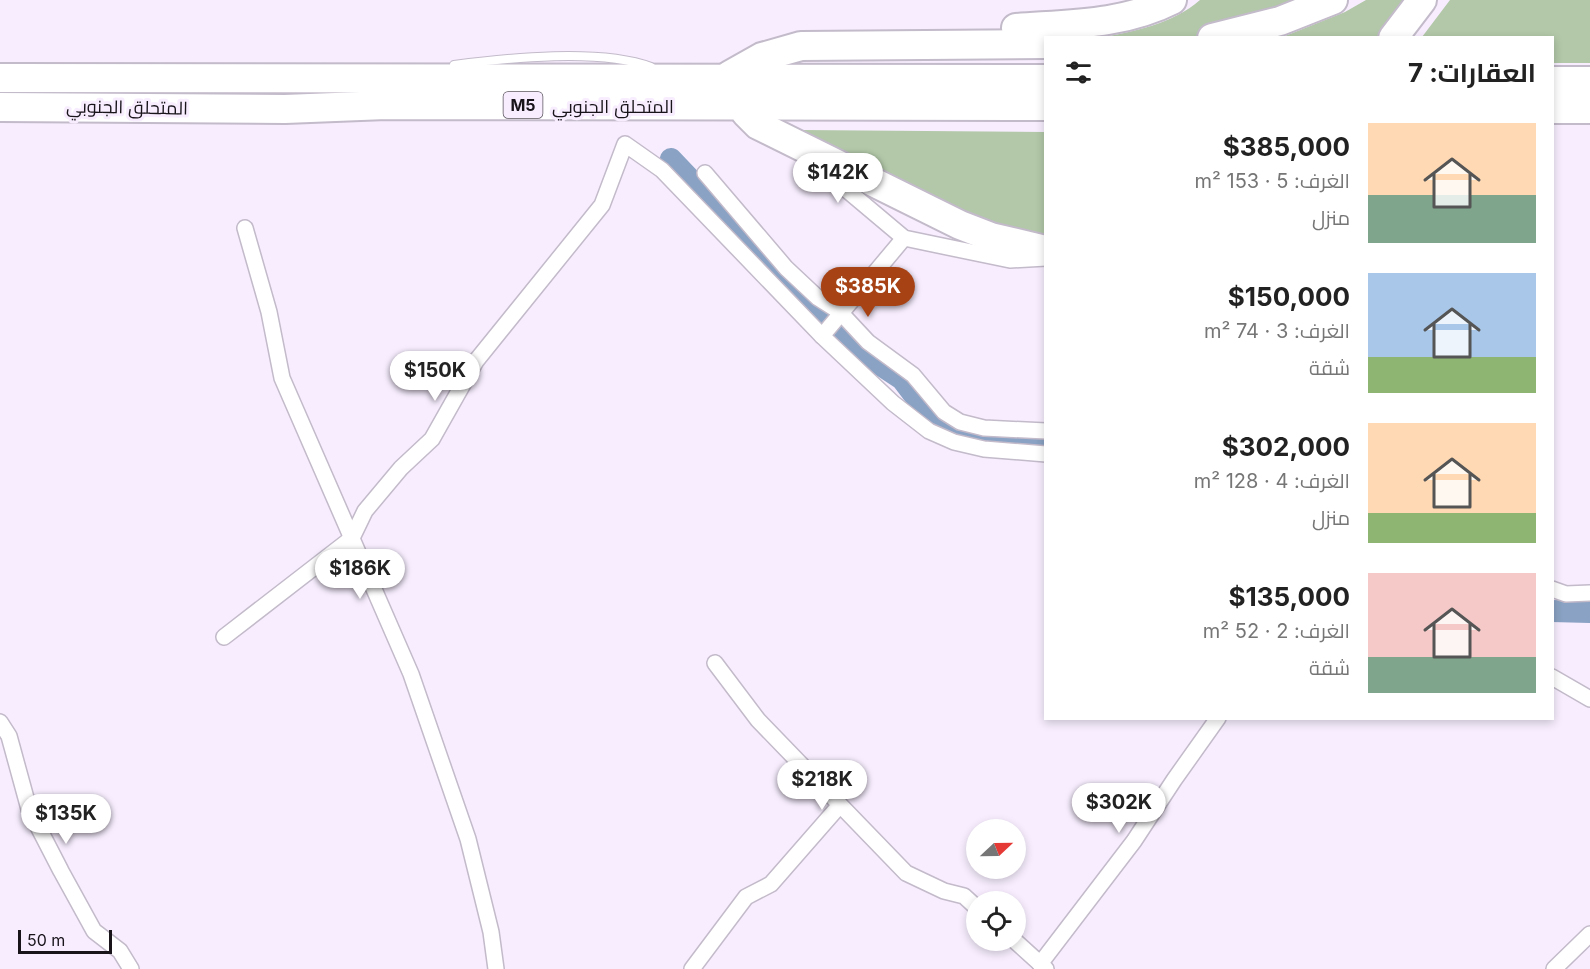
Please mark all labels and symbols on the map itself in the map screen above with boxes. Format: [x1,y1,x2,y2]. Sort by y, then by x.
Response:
road number: M5 [504,92,542,118]
street label: المتحلق الجنوبي [66,95,188,123]
street label: المتحلق الجنوبي [552,96,674,121]
pin: $142K [796,153,880,204]
pin: $385K [826,267,910,318]
pin: $150K [393,351,477,402]
pin: $186K [318,549,402,600]
pin: $218K [780,760,864,811]
pin: $302K [1077,783,1161,834]
pin: $135K [24,794,108,845]
north arrow [966,819,1026,879]
scale bar [18,927,112,954]

